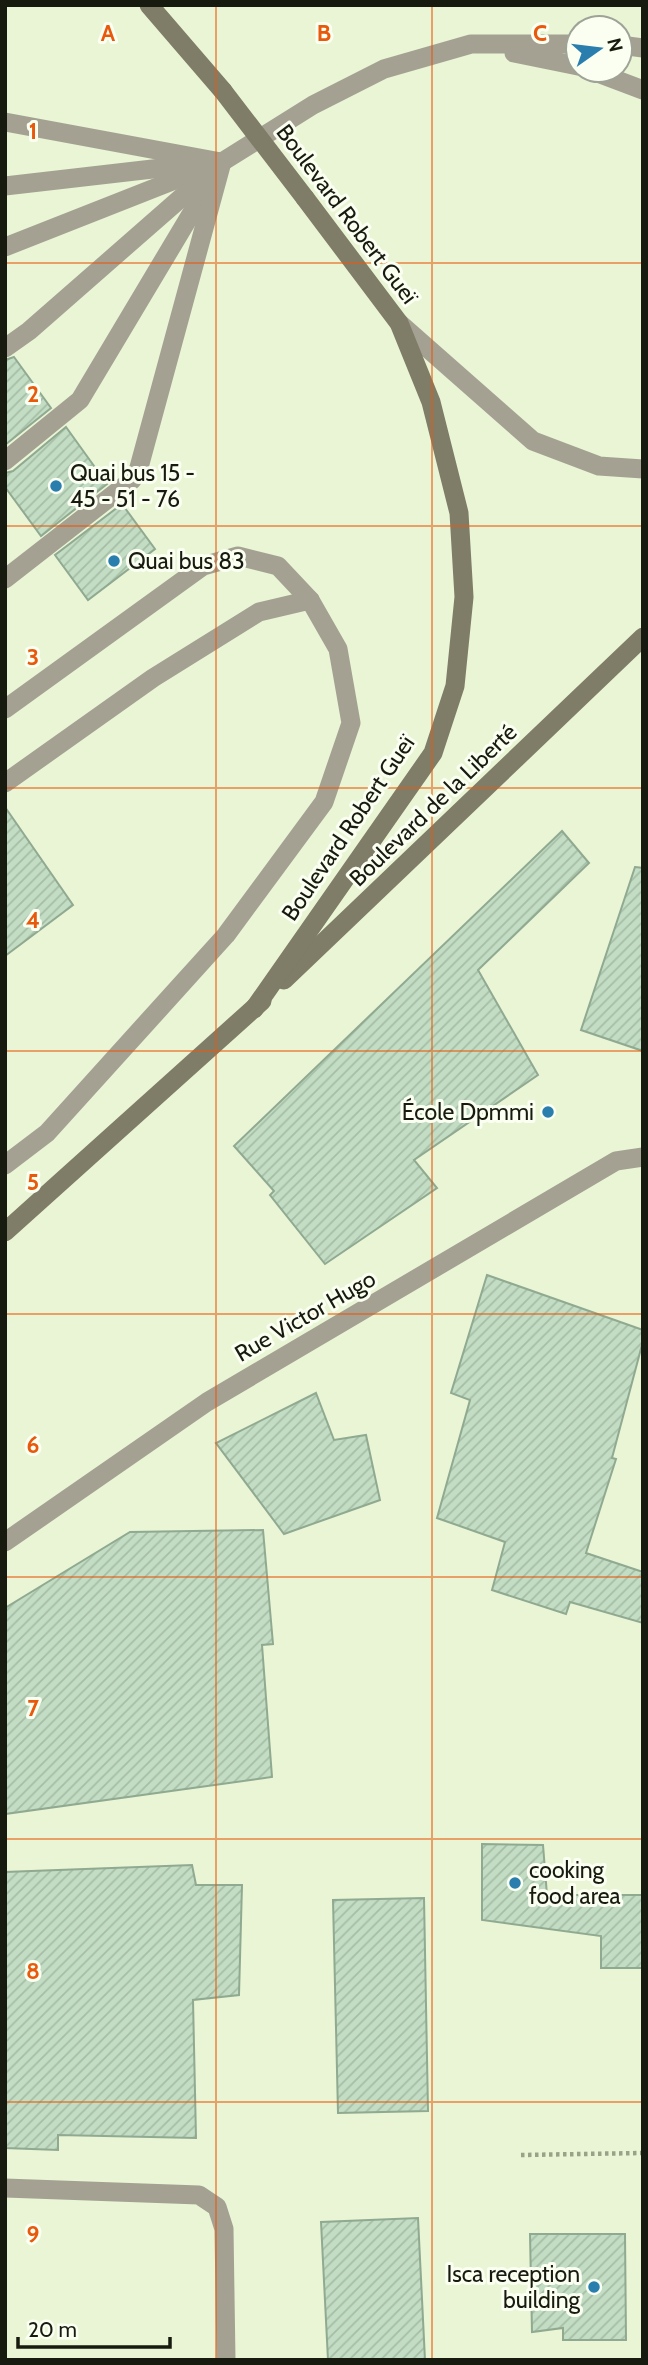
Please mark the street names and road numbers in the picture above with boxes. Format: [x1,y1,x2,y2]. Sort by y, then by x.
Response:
street label: Boulevard Robert Gueï [270,119,424,310]
street label: Boulevard de la Liberté [344,718,523,892]
street label: Boulevard Robert Gueï [276,729,421,926]
street label: Rue Victor Hugo [230,1264,380,1368]

